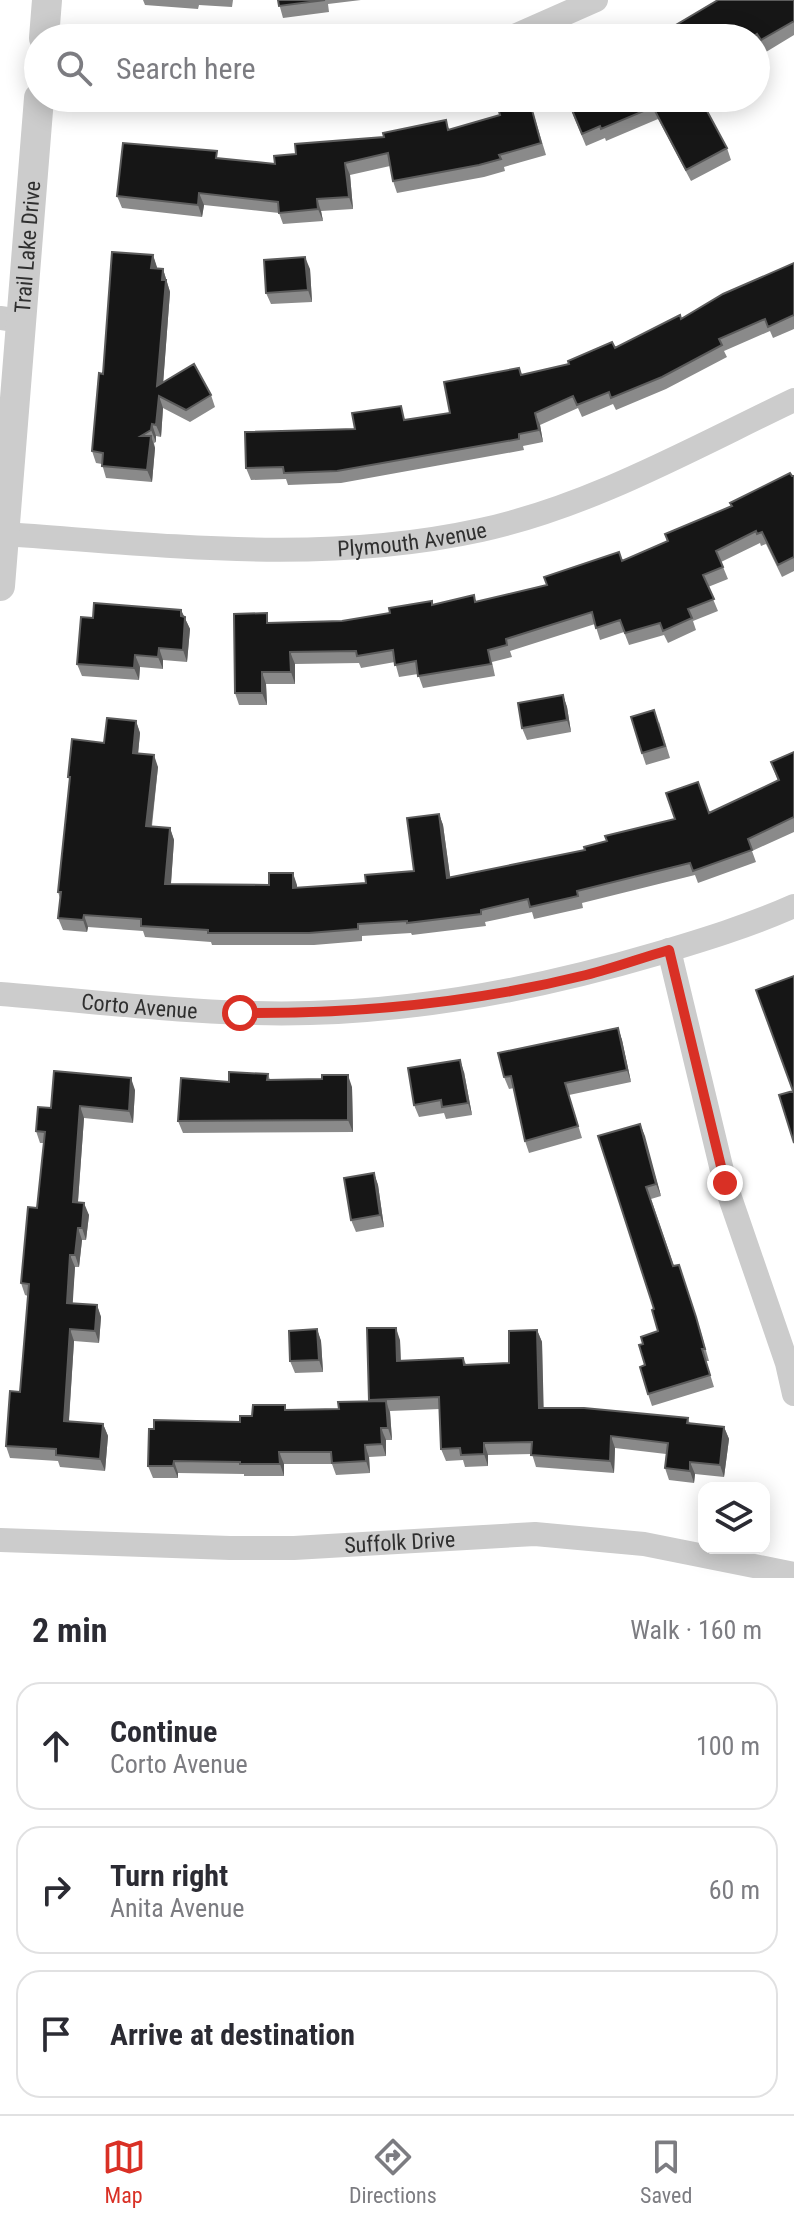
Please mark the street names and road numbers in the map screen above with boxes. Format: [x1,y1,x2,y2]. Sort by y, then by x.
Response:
street label: Trail Lake Drive [10,180,45,314]
street label: Plymouth Avenue [337,517,489,561]
street label: Corto Avenue [80,989,198,1024]
street label: Suffolk Drive [344,1527,456,1558]

